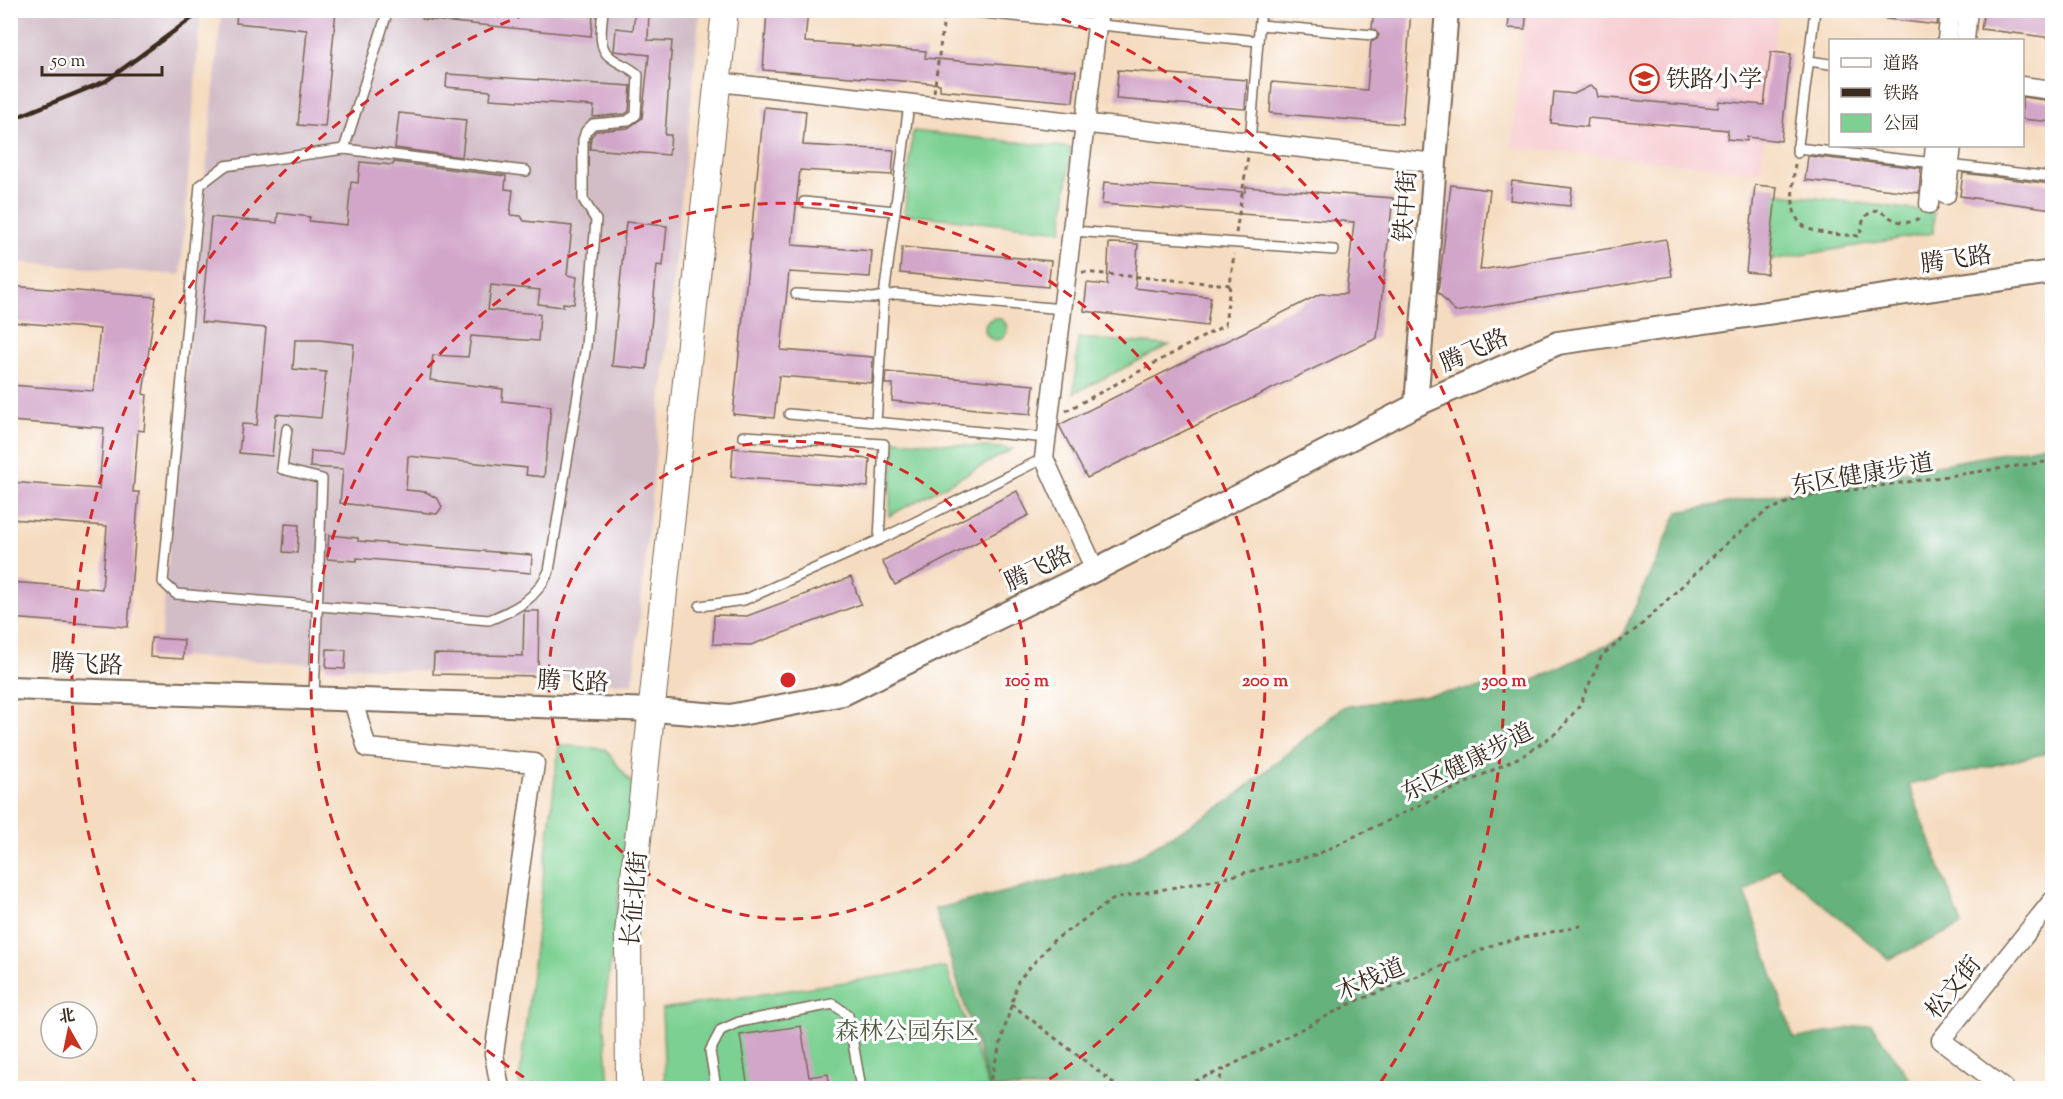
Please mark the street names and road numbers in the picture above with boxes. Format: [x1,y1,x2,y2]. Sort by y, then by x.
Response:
street label: 铁中街 [1388,169,1426,243]
street label: 腾飞路 [1918,239,1994,283]
street label: 腾飞路 [1435,322,1515,382]
street label: 东区健康步道 [1788,447,1936,505]
street label: 腾飞路 [999,539,1079,601]
street label: 腾飞路 [50,648,124,684]
street label: 腾飞路 [536,665,610,701]
street label: 东区健康步道 [1396,716,1540,812]
street label: 长征北街 [615,850,657,948]
street label: 松文街 [1919,950,1990,1027]
street label: 木栈道 [1331,951,1411,1011]

